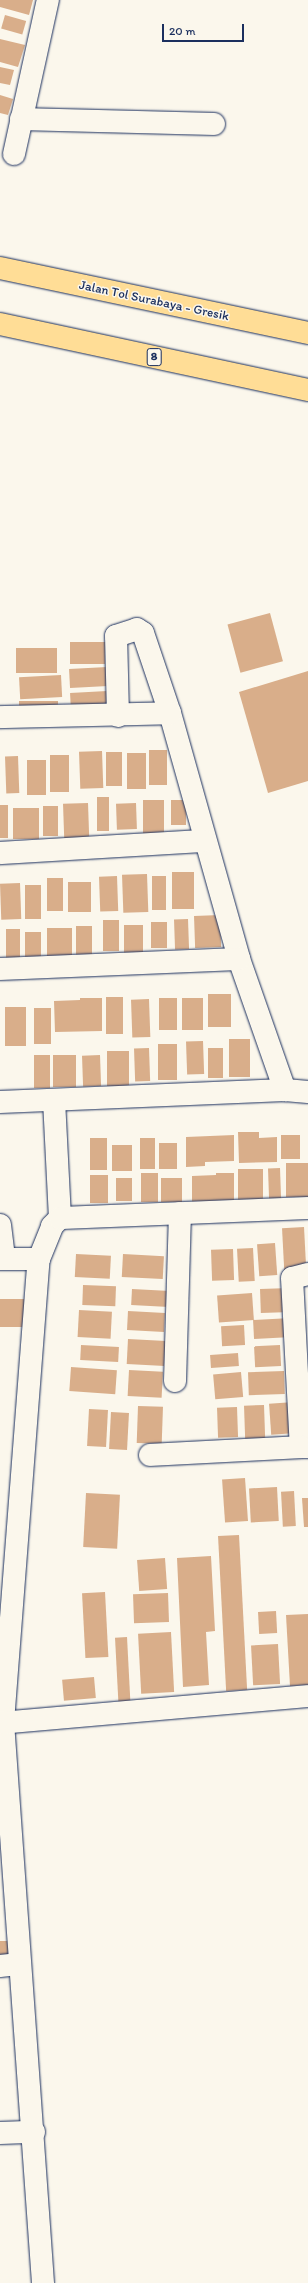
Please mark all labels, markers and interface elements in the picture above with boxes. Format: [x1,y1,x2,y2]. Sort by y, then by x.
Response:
scale bar [164,16,246,42]
text: 20 m [169,24,196,38]
street label: Jalan Tol Surabaya - Gresik [78,278,230,324]
road number: 8 [146,347,162,367]

